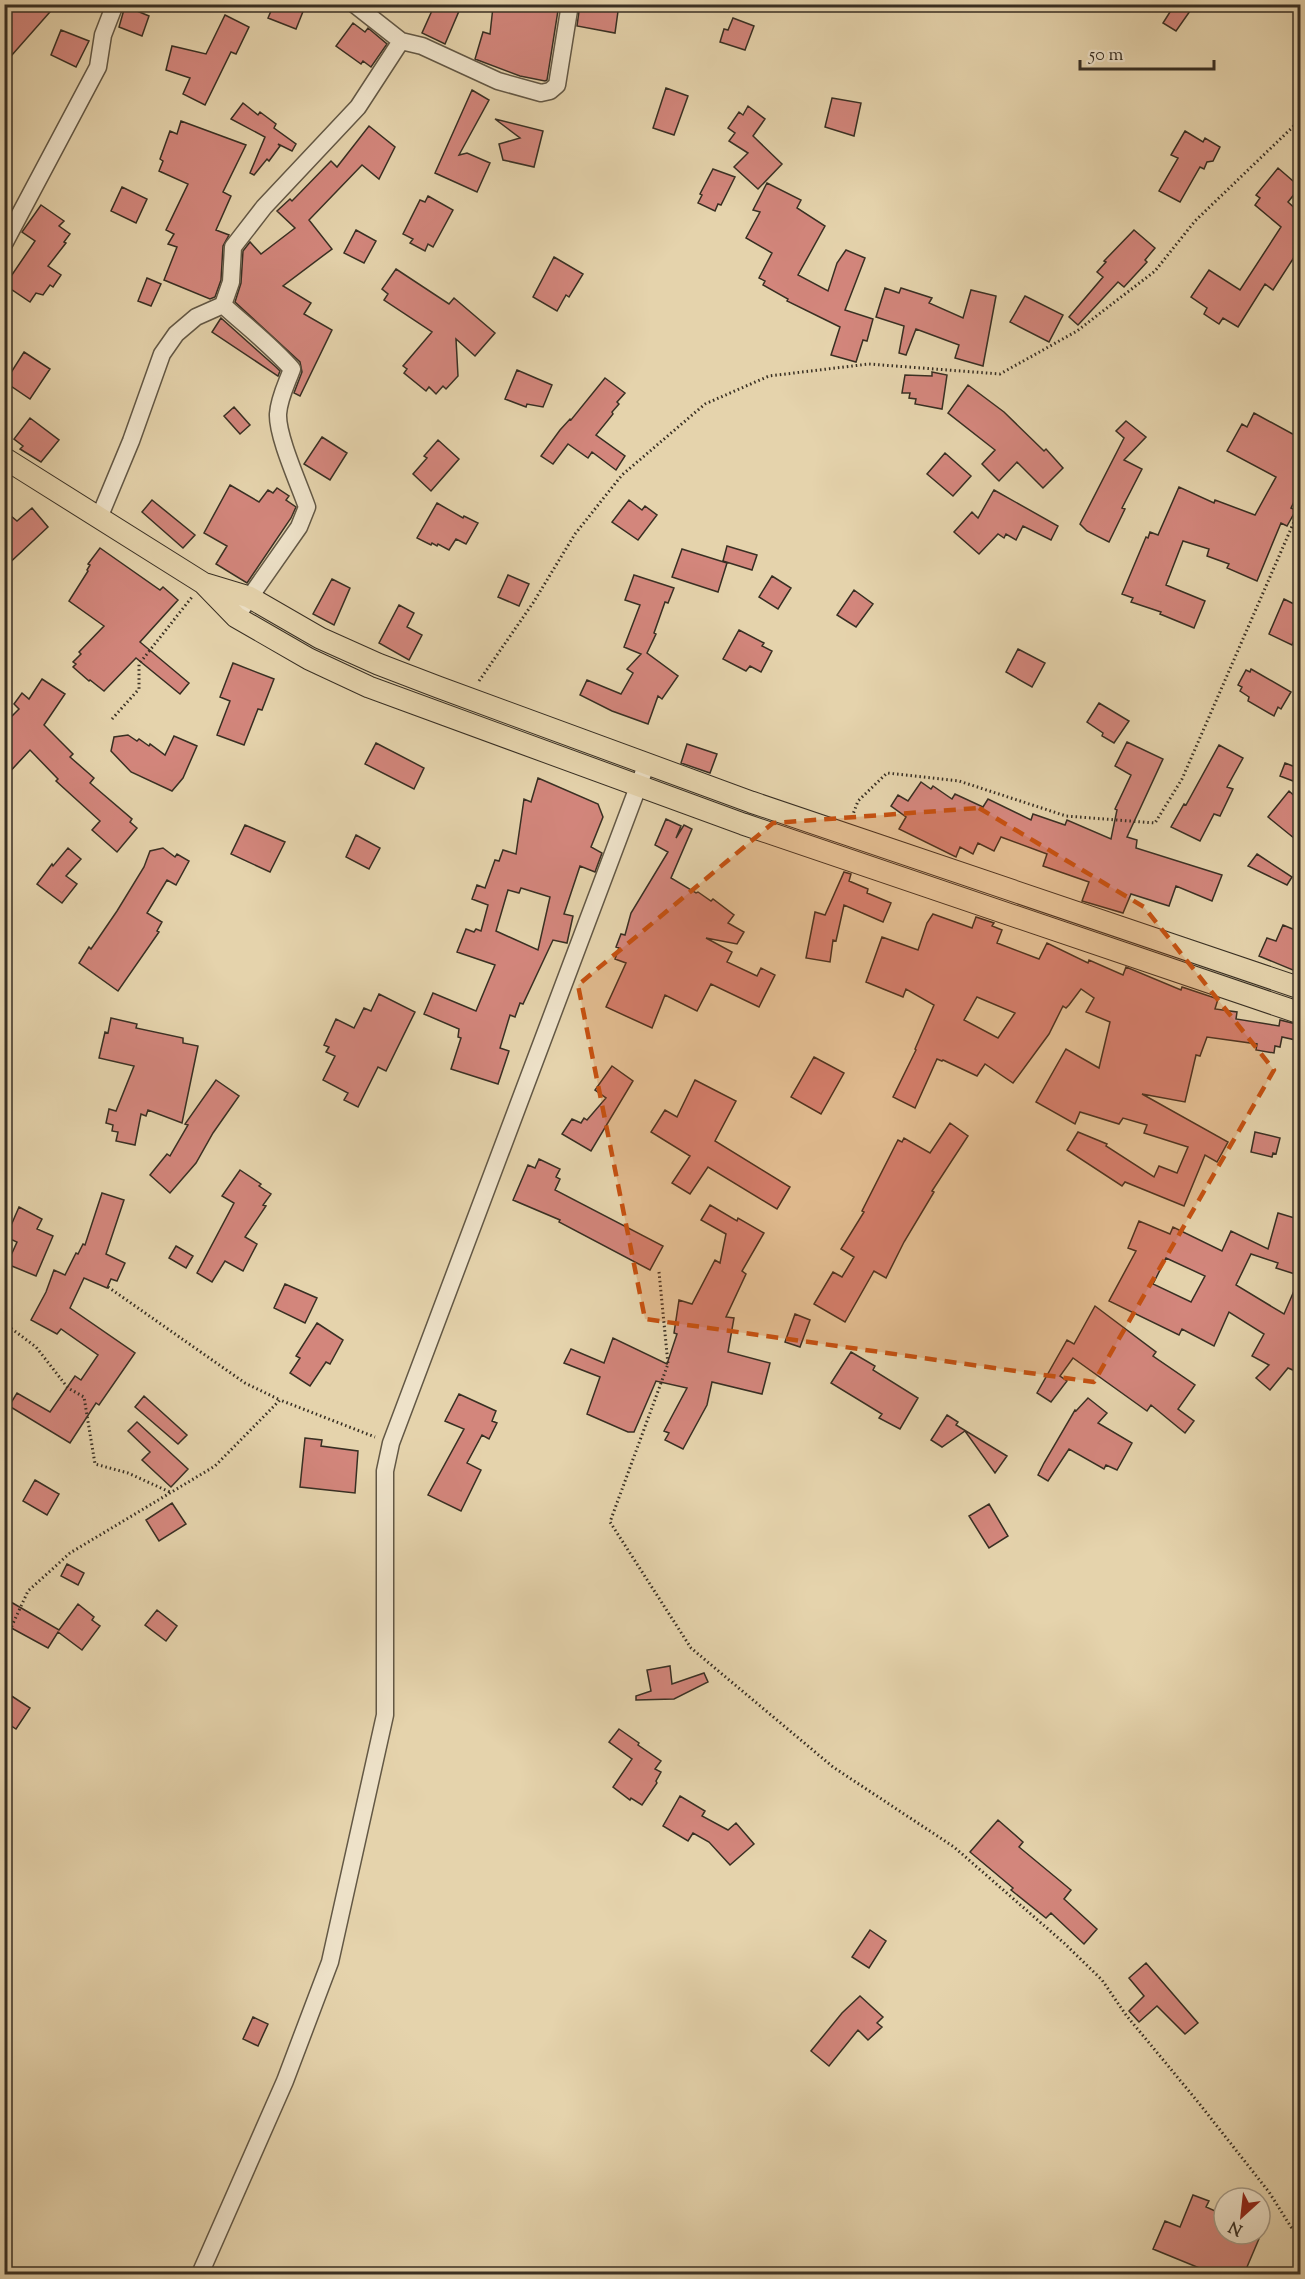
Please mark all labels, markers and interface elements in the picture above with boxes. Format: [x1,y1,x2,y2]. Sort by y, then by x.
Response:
scale bar [1080,33,1214,71]
text: 50 m [1088,43,1124,69]
north arrow [1212,2186,1272,2246]
text: N [1225,2214,1247,2240]

